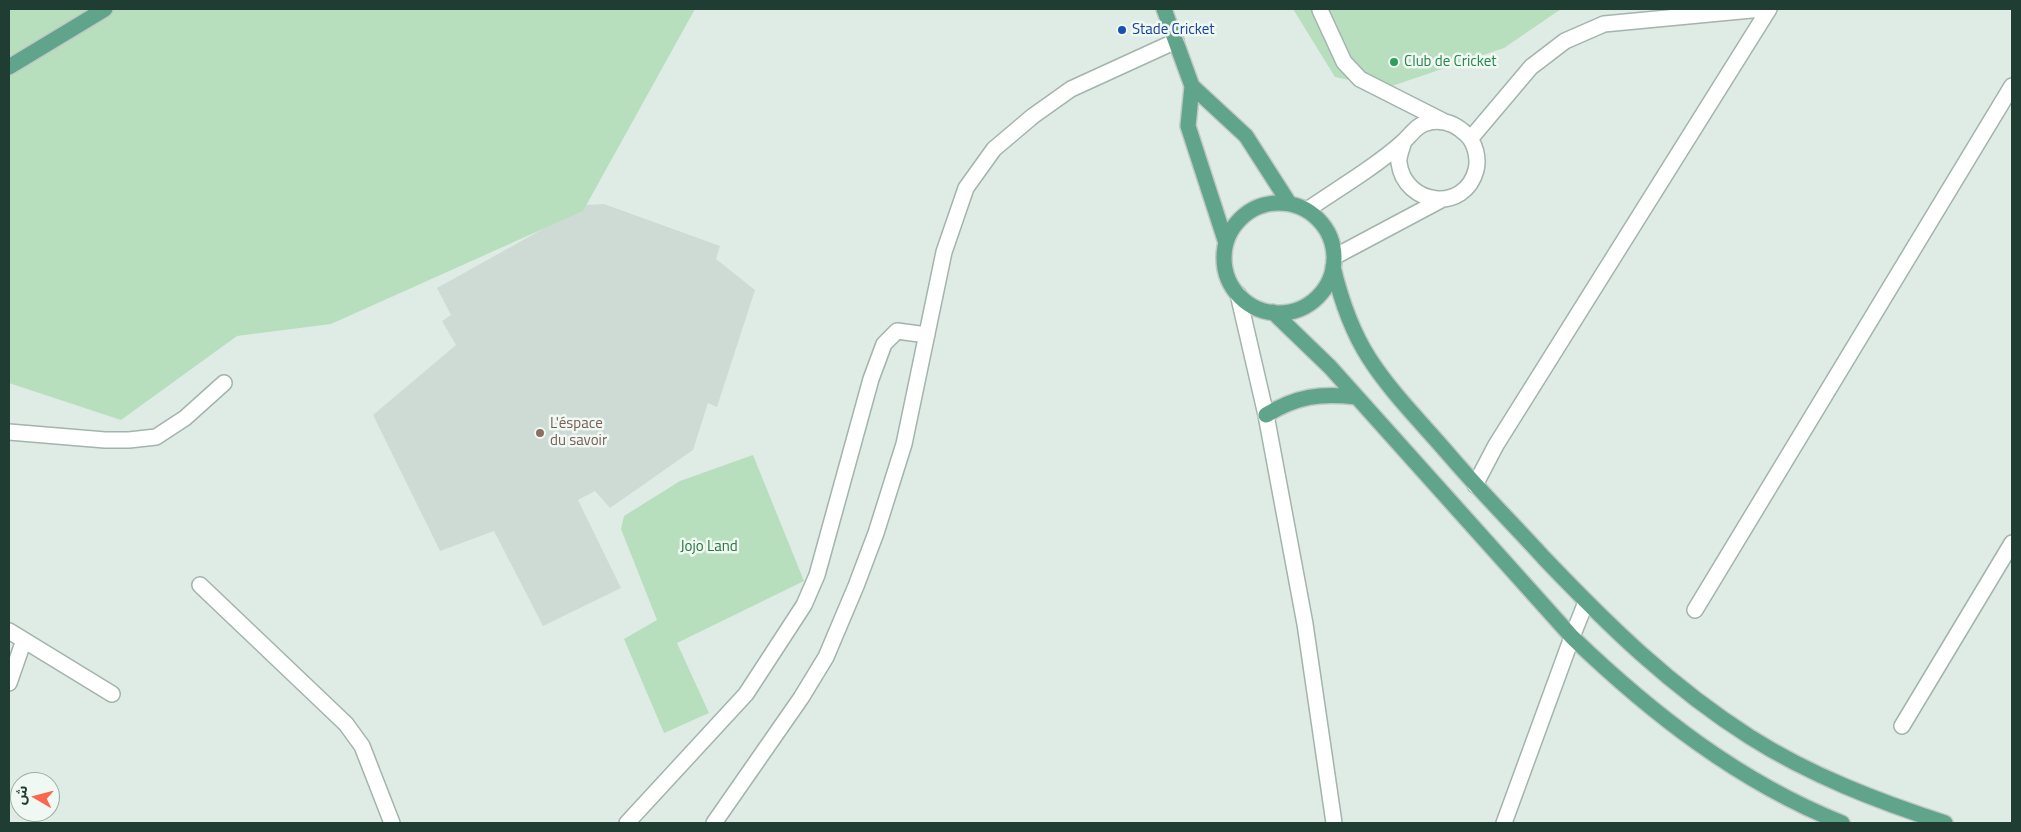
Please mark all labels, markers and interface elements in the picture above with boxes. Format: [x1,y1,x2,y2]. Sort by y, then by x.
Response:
place label: Stade Cricket [1132,21,1214,39]
marker: Stade Cricket [1116,24,1128,36]
place label: Club de Cricket [1404,53,1496,71]
marker: Club de Cricket [1388,56,1400,68]
place label: L'éspace du savoir [550,415,607,450]
marker: L'éspace du savoir [534,427,546,439]
park label: Jojo Land [680,538,738,556]
north arrow [10,772,60,822]
text: ش [9,784,32,806]

